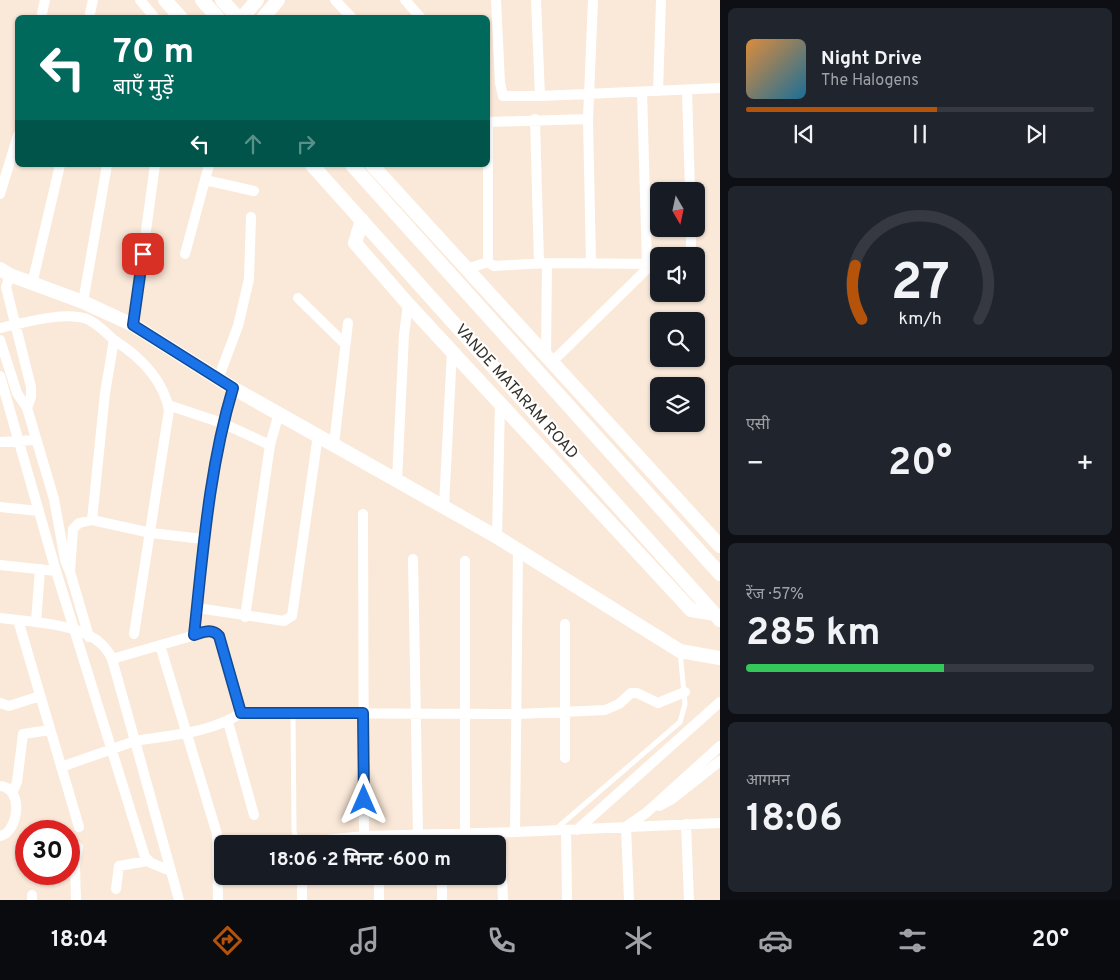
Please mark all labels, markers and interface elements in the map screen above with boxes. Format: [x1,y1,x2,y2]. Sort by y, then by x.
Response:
text: 70 m [113,31,194,75]
icon: left [30,35,95,100]
text: Night Drive [821,47,922,71]
text: The Halogens [821,71,919,91]
text: बाएँ मुड़ें [113,75,174,102]
icon: previous [790,120,818,148]
icon: pause [906,120,934,148]
icon: next [1022,120,1050,148]
icon: left [186,130,214,158]
icon: ahead [239,130,267,158]
icon: right [292,130,320,158]
north arrow [650,182,705,238]
map controls [650,182,705,432]
pin [122,233,164,275]
icon: arrive [129,240,157,268]
button: sound [650,247,705,302]
text: 27 [890,252,950,318]
text: km/h [898,308,942,331]
button: search [650,312,705,367]
street label: VANDE MATARAM ROAD [450,320,582,464]
button: layers [650,377,705,432]
text: एसी [746,415,770,435]
text: 20° [888,440,952,489]
text: − [746,447,764,483]
text: + [1076,447,1094,483]
text: रेंज · 57% [746,585,804,605]
text: 285 km [746,610,880,659]
text: आगमन [746,771,790,791]
position arrow [337,773,389,825]
text: 18:06 [746,796,843,845]
speed limit sign: 30 [15,820,80,885]
text: 18:06 · 2 मिनट · 600 m [269,848,451,872]
icon: directions [210,923,245,958]
icon: music [347,923,382,958]
icon: phone [484,923,519,958]
icon: climate [621,923,656,958]
icon: car [758,923,793,958]
icon: filters [895,923,930,958]
text: 18:04 [51,927,108,954]
text: 20° [1032,927,1069,954]

